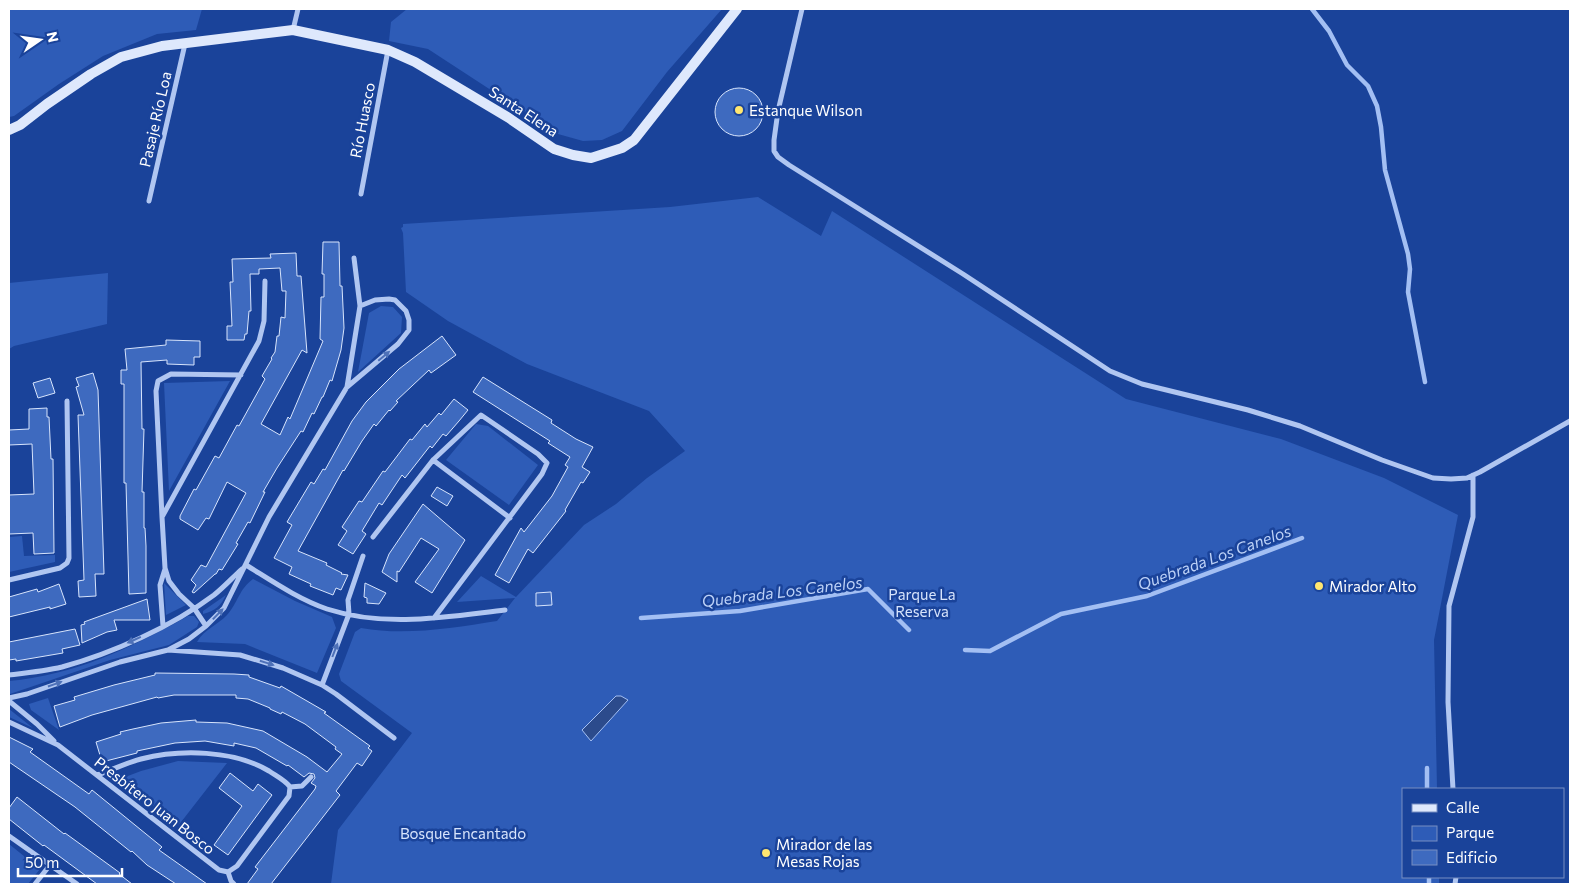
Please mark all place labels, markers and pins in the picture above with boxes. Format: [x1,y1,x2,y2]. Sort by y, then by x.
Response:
place label: Estanque Wilson [749,101,863,119]
marker: Estanque Wilson [733,104,745,116]
place label: Mirador Alto [1329,577,1417,595]
marker: Mirador Alto [1313,580,1325,592]
place label: Mirador de las Mesas Rojas [776,835,872,870]
marker: Mirador de las Mesas Rojas [760,847,772,859]

